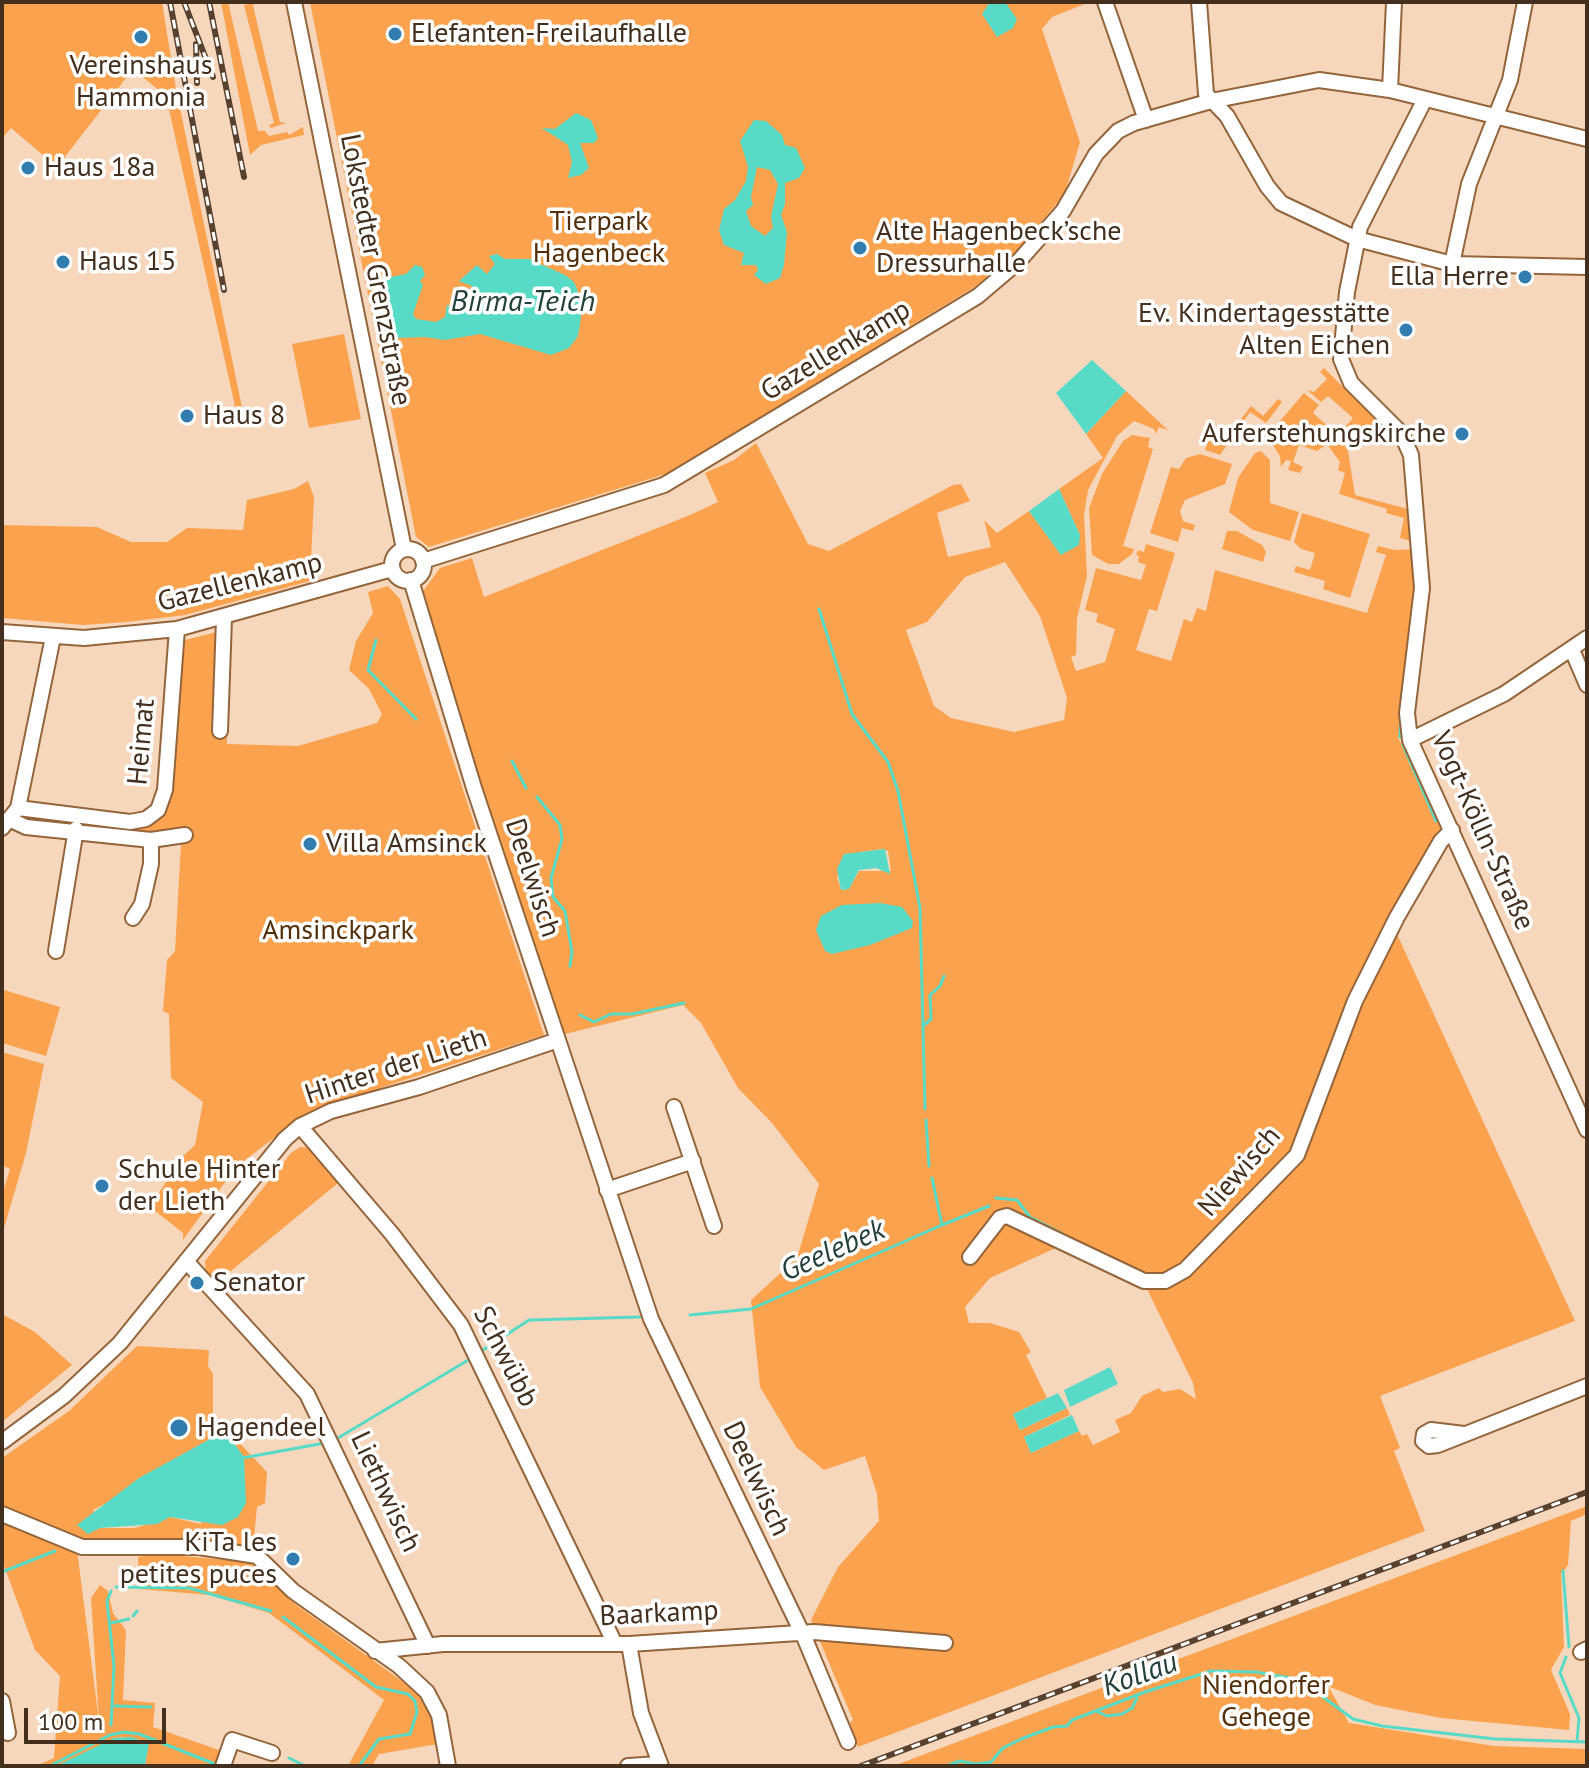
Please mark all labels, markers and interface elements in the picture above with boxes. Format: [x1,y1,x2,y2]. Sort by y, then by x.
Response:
place label: Elefanten-Freilaufhalle [411,17,687,51]
marker: Elefanten-Freilaufhalle [386,25,404,43]
marker: Vereinshaus Hammonia [132,28,150,46]
place label: Vereinshaus Hammonia [70,49,212,115]
street label: Lokstedter Grenzstraße [332,131,418,409]
place label: Haus 18a [44,151,155,185]
marker: Haus 18a [19,159,37,177]
park label: Tierpark Hagenbeck [533,205,665,271]
place label: Alte Hagenbeck’sche Dressurhalle [876,215,1121,281]
marker: Alte Hagenbeck’sche Dressurhalle [851,239,869,257]
place label: Haus 15 [79,245,177,279]
marker: Haus 15 [54,253,72,271]
place label: Ella Herre [1390,260,1509,294]
marker: Ella Herre [1516,268,1534,286]
water label: Birma-Teich [451,284,595,320]
street label: Gazellenkamp [755,293,917,409]
place label: Ev. Kindertagesstätte Alten Eichen [1138,297,1390,363]
marker: Ev. Kindertagesstätte Alten Eichen [1397,321,1415,339]
place label: Haus 8 [203,399,285,433]
marker: Haus 8 [178,407,196,425]
place label: Auferstehungskirche [1202,417,1446,451]
marker: Auferstehungskirche [1453,425,1471,443]
street label: Gazellenkamp [154,546,326,620]
street label: Heimat [121,697,163,787]
street label: Vogt-Kölln-Straße [1423,726,1541,936]
street label: Deelwisch [497,815,567,941]
place label: Villa Amsinck [326,827,487,861]
marker: Villa Amsinck [301,835,319,853]
park label: Amsinckpark [262,914,414,948]
street label: Hinter der Lieth [301,1022,491,1112]
street label: Niewisch [1192,1120,1288,1224]
place label: Schule Hinter der Lieth [118,1153,280,1219]
marker: Schule Hinter der Lieth [93,1177,111,1195]
water label: Geelebek [775,1212,891,1290]
place label: Senator [213,1266,305,1300]
marker: Senator [188,1274,206,1292]
street label: Schwübb [465,1301,545,1413]
place label: Hagendeel [197,1411,326,1445]
street label: Deelwisch [715,1416,797,1542]
marker: Hagendeel [168,1417,190,1439]
street label: Liethwisch [343,1427,427,1557]
place label: KiTa les petites puces [120,1526,277,1592]
marker: KiTa les petites puces [284,1550,302,1568]
street label: Baarkamp [599,1594,719,1634]
water label: Kollau [1097,1645,1183,1705]
park label: Niendorfer Gehege [1202,1669,1330,1735]
scale bar [28,1692,170,1742]
text: 100 m [38,1706,103,1737]

